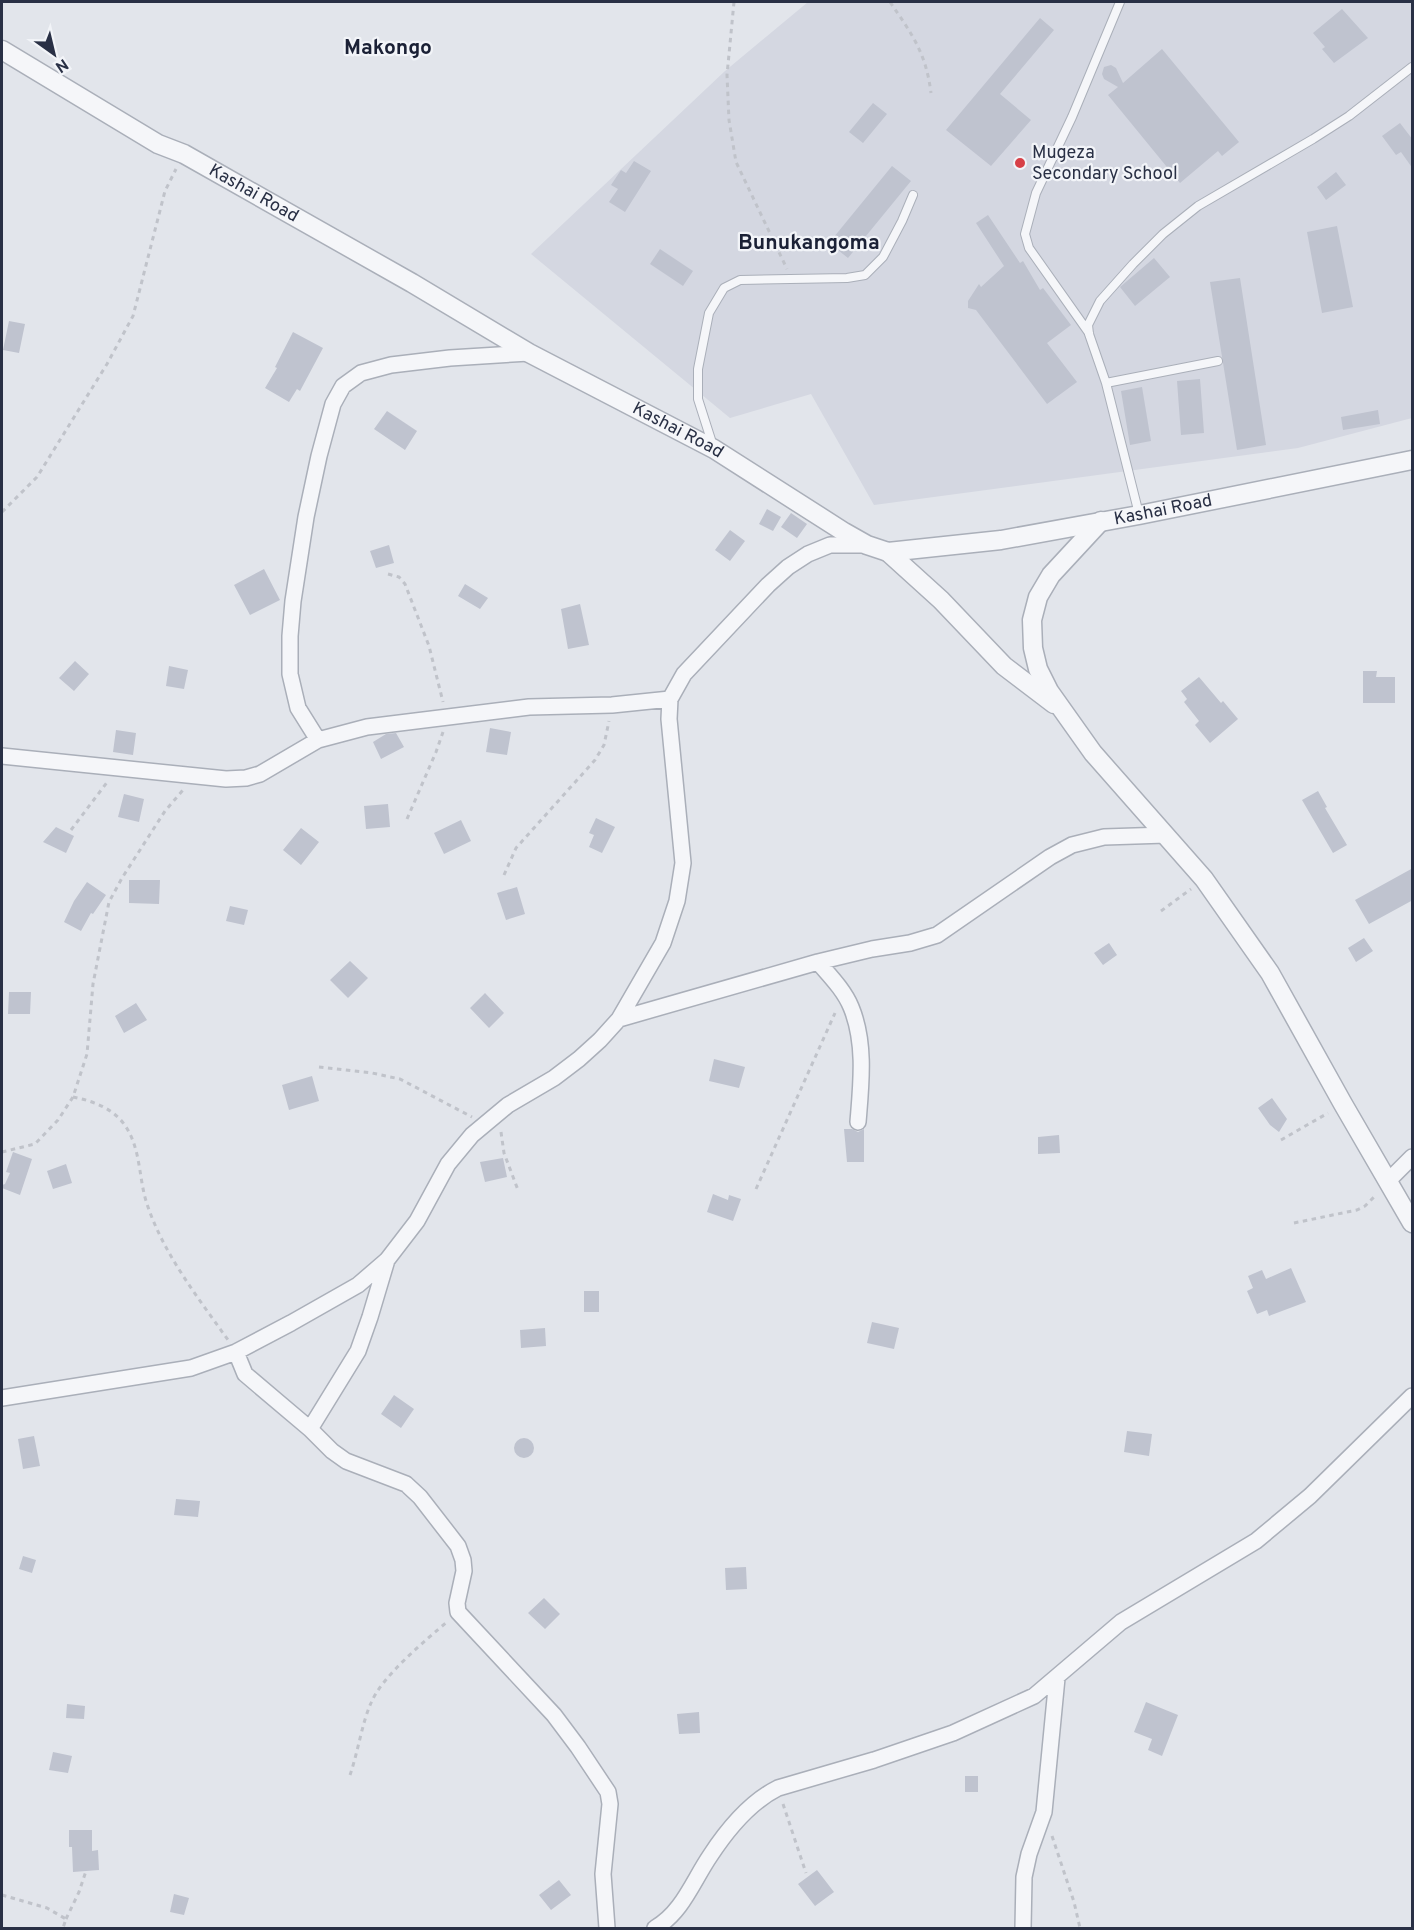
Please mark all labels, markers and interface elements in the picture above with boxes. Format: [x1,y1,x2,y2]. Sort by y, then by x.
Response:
north arrow [24,24,84,84]
district label: Makongo [344,35,432,62]
text: N [51,53,72,76]
place label: Mugeza Secondary School [1032,142,1178,186]
marker: Mugeza Secondary School [1013,156,1027,170]
street label: Kashai Road [205,159,303,228]
district label: Bunukangoma [738,230,880,257]
street label: Kashai Road [628,397,728,464]
street label: Kashai Road [1112,489,1214,531]

